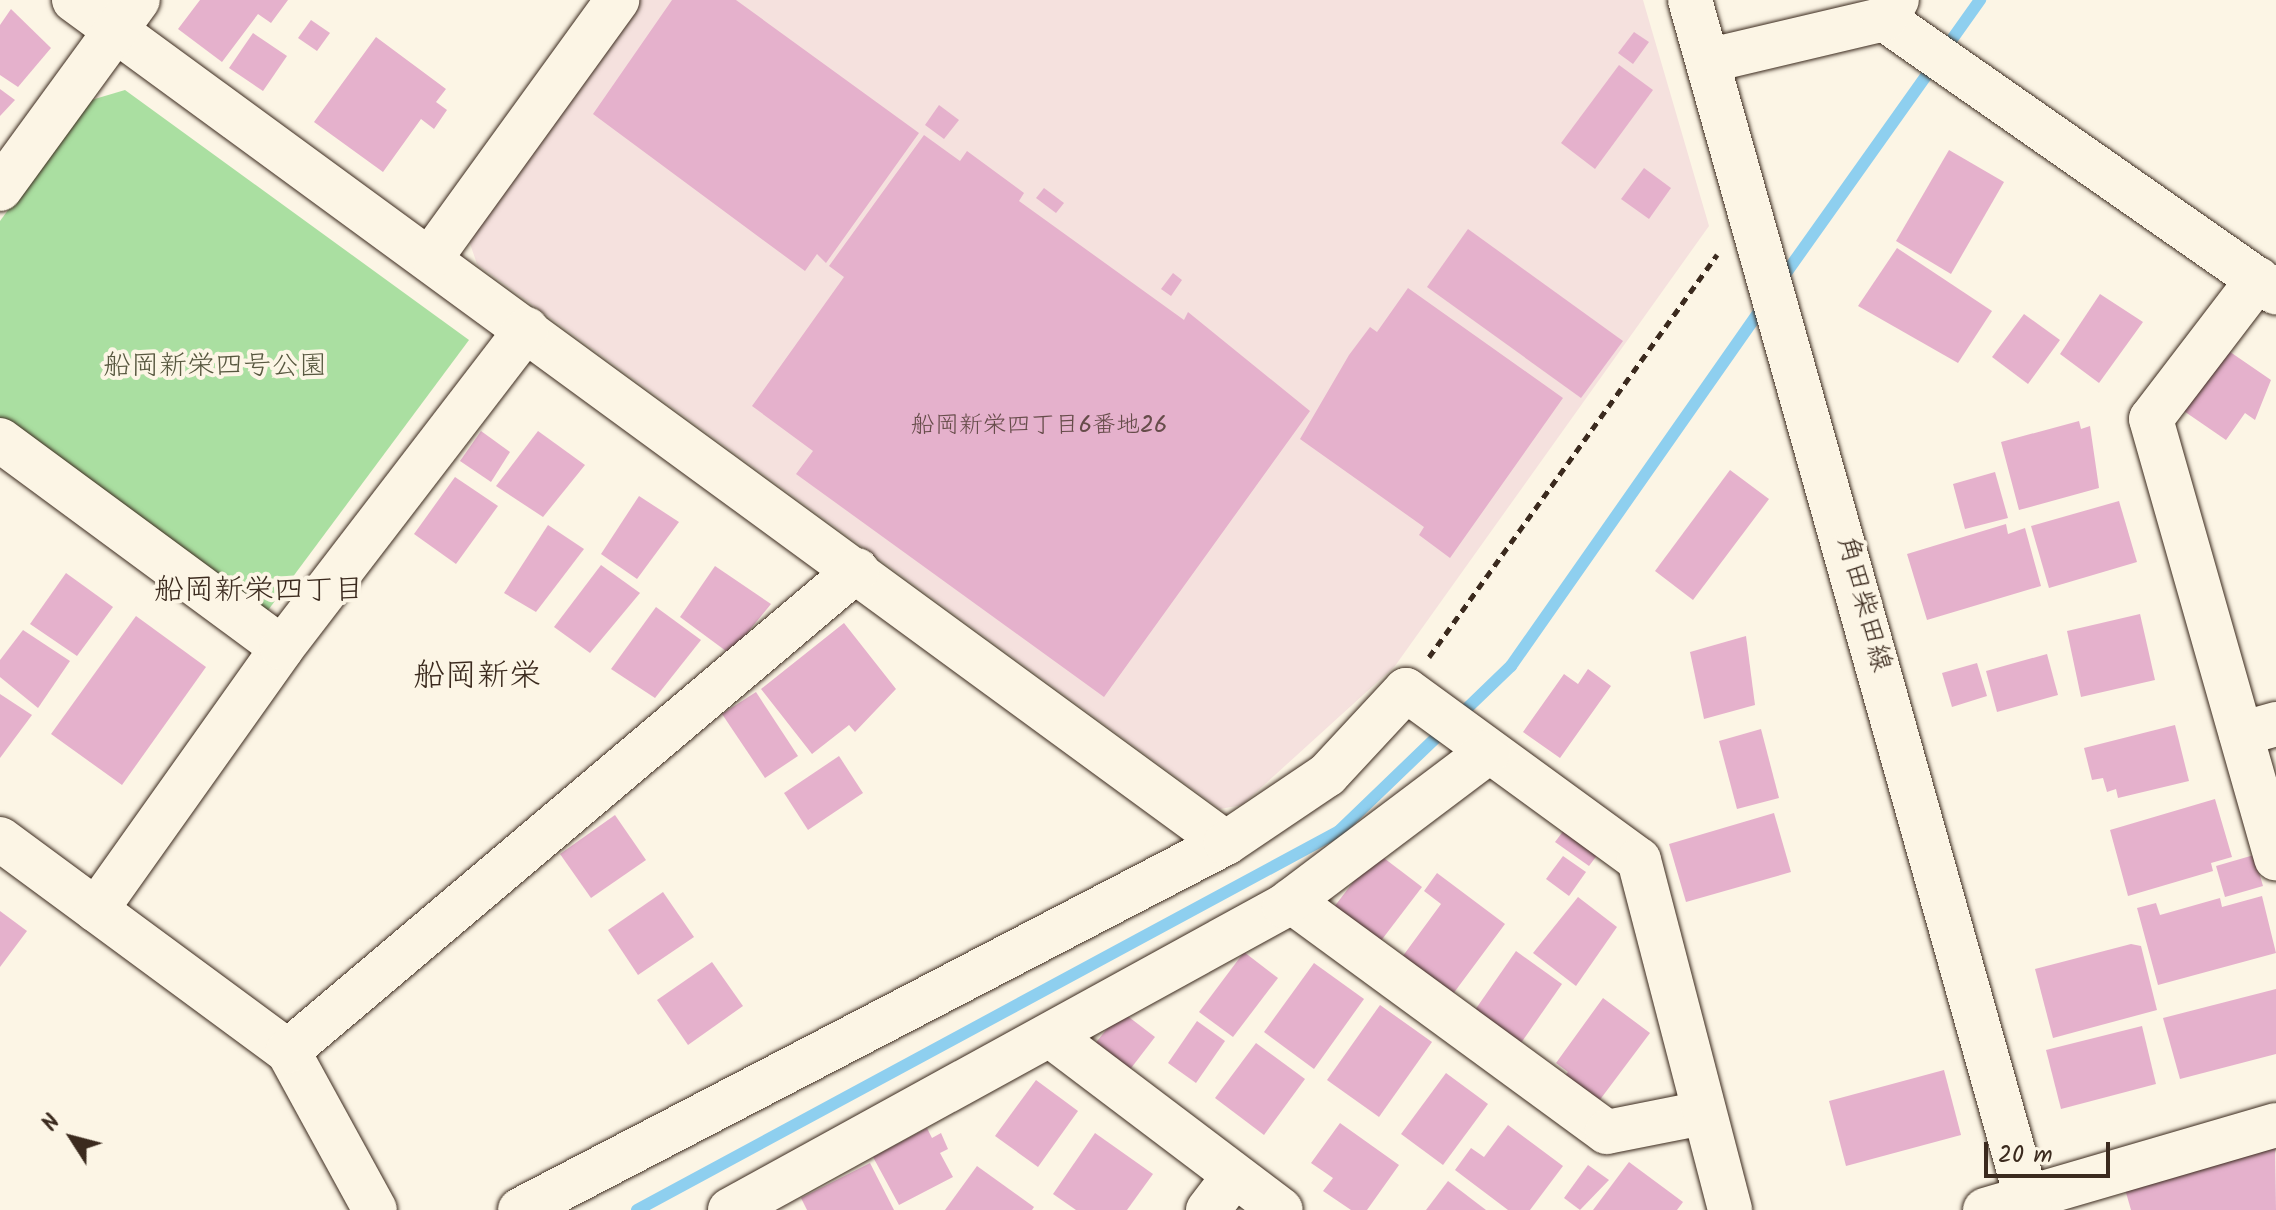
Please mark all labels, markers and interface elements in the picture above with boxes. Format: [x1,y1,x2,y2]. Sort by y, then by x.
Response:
park label: 船岡新栄四号公園 [103,350,327,384]
house number: 船岡新栄四丁目6番地26 [911,412,1167,440]
street label: 角田柴田線 [1829,532,1897,676]
district label: 船岡新栄四丁目 [154,573,364,609]
district label: 船岡新栄 [413,658,541,696]
north arrow [32,1098,112,1178]
text: N [34,1108,70,1140]
scale bar [1988,1126,2114,1176]
text: 20 m [1998,1136,2053,1175]

